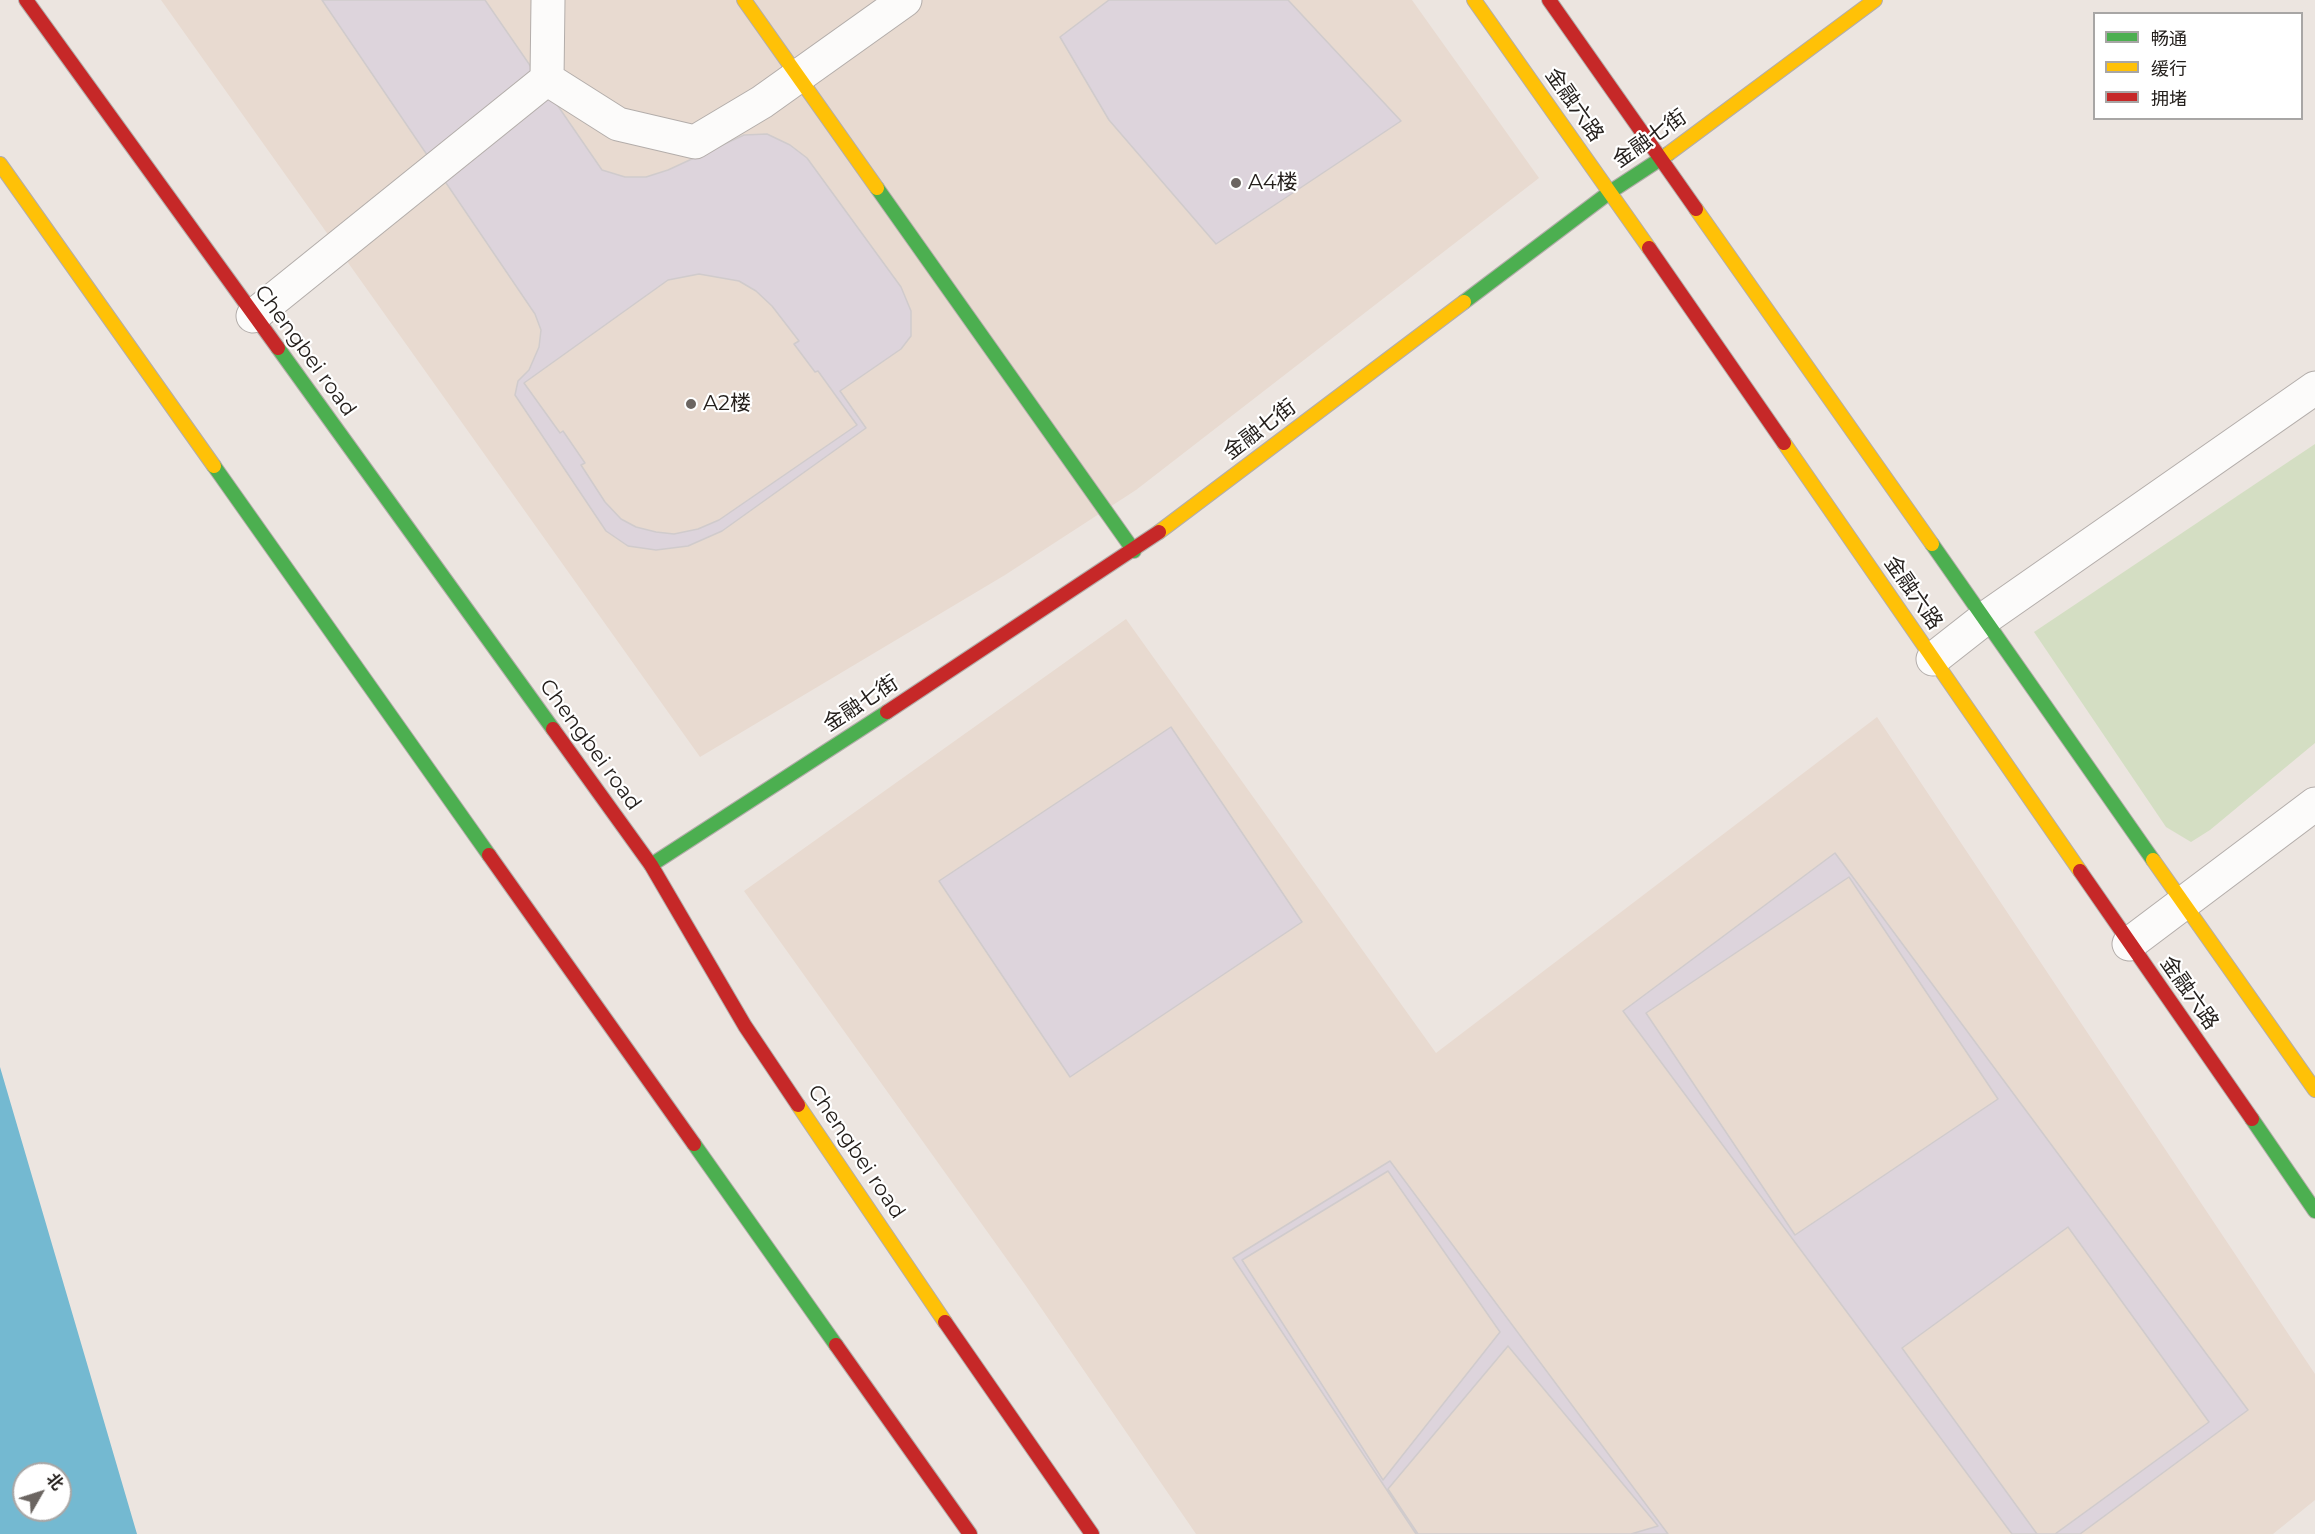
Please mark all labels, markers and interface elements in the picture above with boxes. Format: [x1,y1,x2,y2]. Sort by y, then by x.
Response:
legend [2093,12,2303,120]
text: 畅通 [2151,28,2187,50]
text: 缓行 [2151,58,2187,80]
street label: 金融六路 [1540,63,1608,147]
text: 拥堵 [2151,88,2187,110]
street label: 金融七街 [1608,105,1692,173]
place label: A4楼 [1248,170,1298,196]
marker: A4楼 [1229,176,1243,190]
street label: Chengbei road [249,280,361,422]
place label: A2楼 [703,391,751,417]
street label: 金融七街 [1219,395,1301,465]
marker: A2楼 [684,397,698,411]
street label: 金融六路 [1879,551,1947,635]
street label: 金融七街 [819,671,903,737]
street label: Chengbei road [534,674,646,816]
street label: 金融六路 [2155,951,2223,1035]
street label: Chengbei road [802,1080,910,1224]
north arrow [12,1462,72,1522]
text: 北 [42,1469,67,1494]

